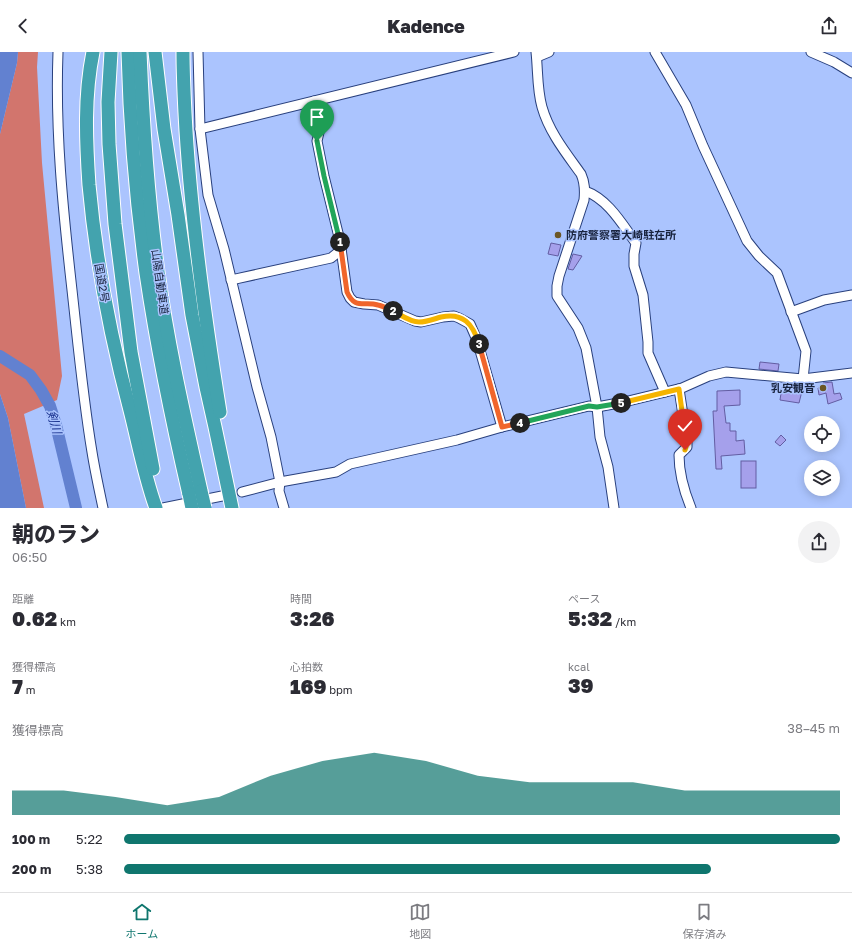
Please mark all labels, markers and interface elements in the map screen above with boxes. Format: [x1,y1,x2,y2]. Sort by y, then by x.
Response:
icon: back [12,15,34,37]
text: Kadence [387,15,465,37]
icon: share [818,15,840,37]
pin [300,100,334,141]
icon: arrive [306,106,328,128]
place label: 防府警察署大崎駐在所 [566,228,676,241]
marker: 防府警察署大崎駐在所 [553,230,563,240]
pin: 1 [330,232,350,252]
text: 1 [337,235,343,248]
street label: 山陽自動車道 [149,248,172,316]
street label: 国道2号 [93,262,112,303]
pin: 2 [383,301,403,321]
text: 2 [390,304,396,317]
pin: 3 [469,334,489,354]
text: 3 [476,337,482,350]
place label: 乳安観音 [771,381,815,394]
marker: 乳安観音 [818,383,828,393]
pin: 5 [611,393,631,413]
text: 5 [618,396,624,409]
water label: 剣川 [44,408,65,437]
pin [668,409,702,450]
pin: 4 [510,413,530,433]
icon: check [674,415,696,437]
text: 4 [517,416,523,429]
map controls [804,416,840,496]
button: locate [804,416,840,452]
button: layers [804,460,840,496]
text: 朝のラン [12,520,100,547]
button: share [798,521,840,563]
text: 06:50 [12,549,47,565]
text: 距離 [12,592,34,605]
text: 時間 [290,592,312,605]
text: ペース [568,592,600,605]
text: 0.62 [12,606,57,630]
text: 3:26 [290,606,335,630]
text: 5:32 [568,606,612,630]
text: km [57,615,76,628]
text: /km [612,615,636,628]
text: 獲得標高 [12,660,56,673]
text: 心拍数 [290,660,323,673]
text: kcal [568,660,590,673]
text: 39 [568,673,594,697]
text: 7 [12,674,23,698]
text: 169 [290,674,327,698]
text: m [23,683,35,696]
text: bpm [327,683,353,696]
text: 38–45 m [787,720,840,736]
text: 獲得標高 [12,722,64,738]
text: 100 m [12,831,50,847]
text: 5:22 [76,831,103,847]
text: 200 m [12,861,51,877]
text: 5:38 [76,861,103,877]
tab: ホーム [126,901,158,941]
tab: 地図 [409,901,431,941]
tab: 保存済み [682,901,726,941]

